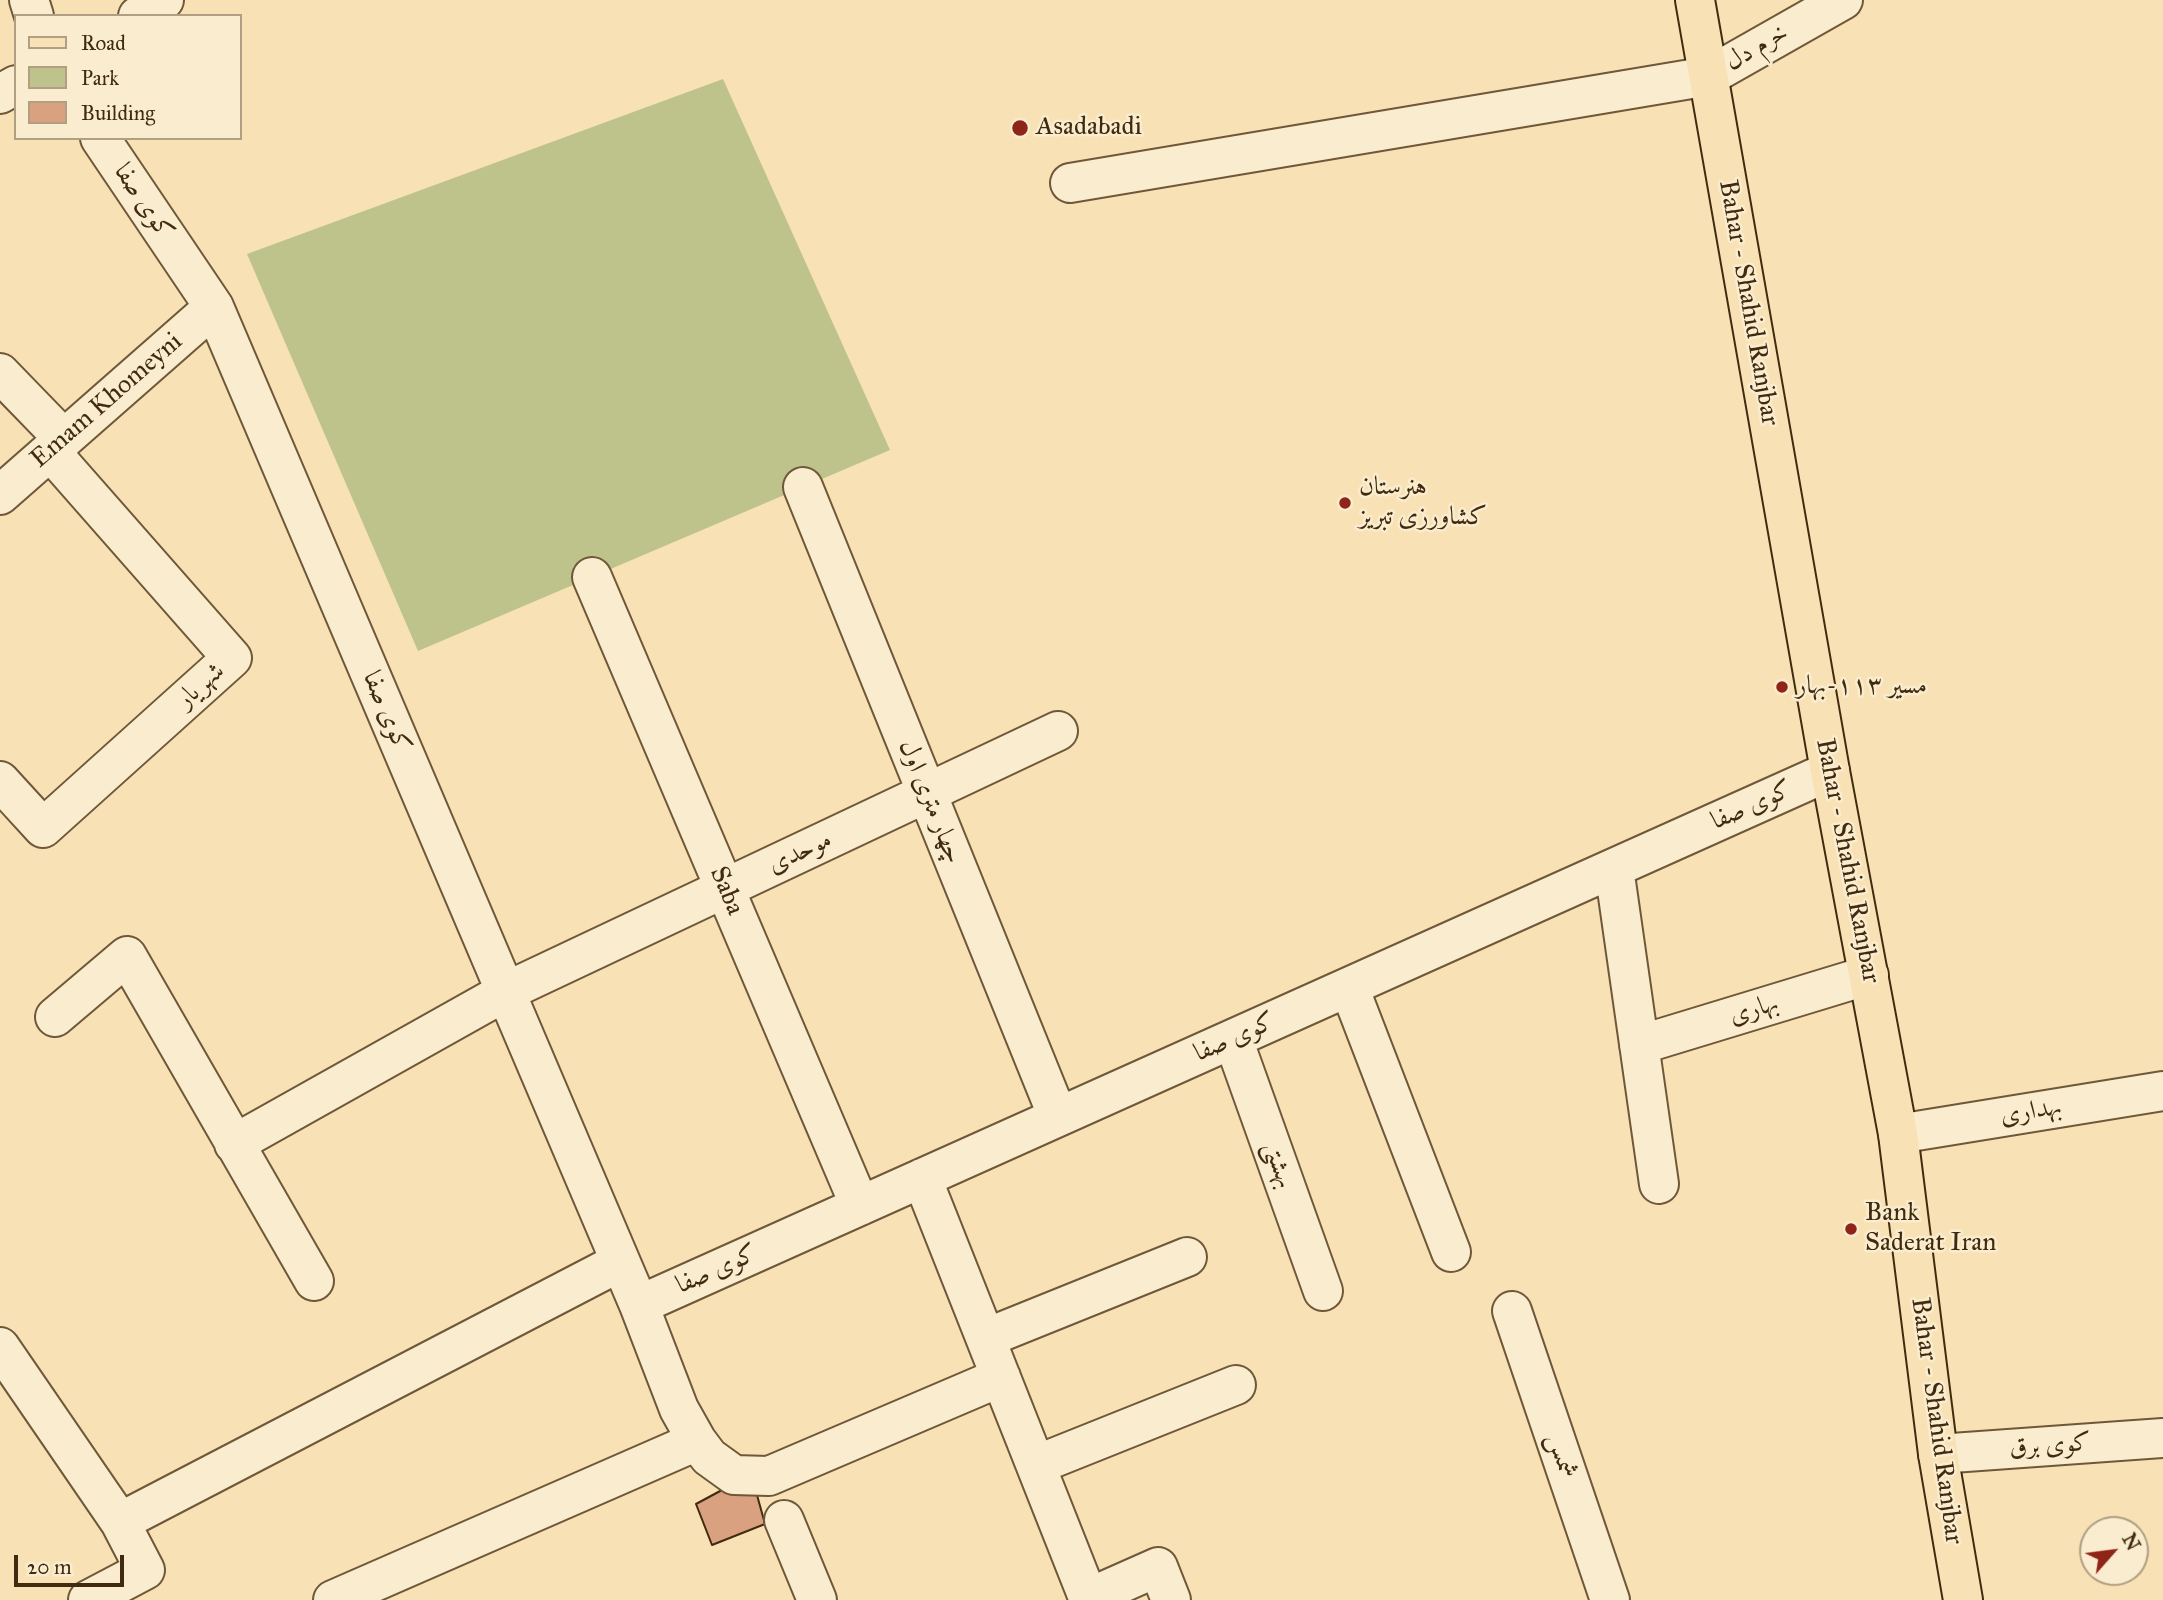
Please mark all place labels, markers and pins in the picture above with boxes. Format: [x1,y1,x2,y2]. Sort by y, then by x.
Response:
place label: Asadabadi [1036,112,1142,144]
marker: Asadabadi [1010,118,1030,138]
place label: هنرستان کشاورزی تبریز [1359,472,1487,534]
marker: هنرستان کشاورزی تبریز [1337,495,1353,511]
place label: مسیر ۱۱۳-بهار [1796,671,1927,703]
marker: مسیر ۱۱۳-بهار [1774,679,1790,695]
place label: Bank Saderat Iran [1865,1198,1996,1260]
marker: Bank Saderat Iran [1843,1221,1859,1237]

